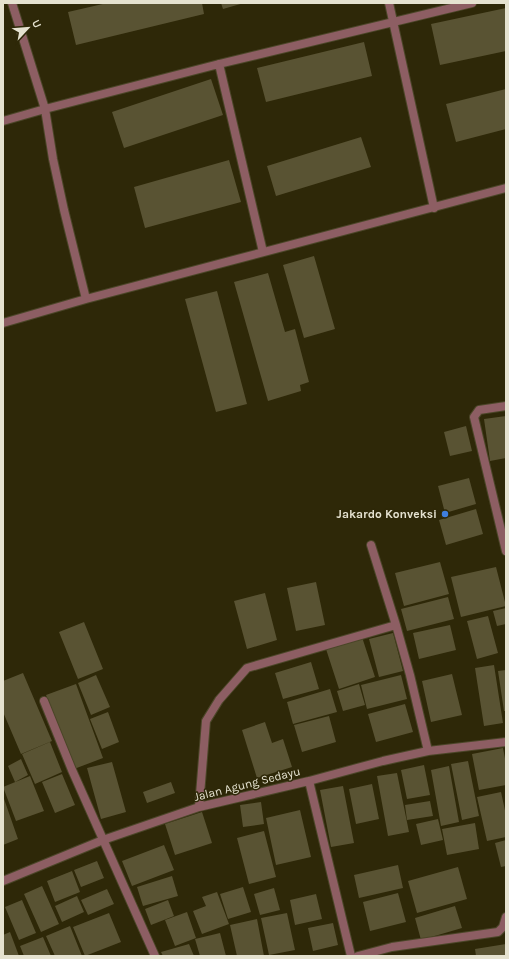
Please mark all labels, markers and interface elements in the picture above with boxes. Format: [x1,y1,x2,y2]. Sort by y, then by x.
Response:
north arrow [8,8,48,48]
text: U [29,18,44,30]
place label: Jakardo Konveksi [337,507,437,521]
marker: Jakardo Konveksi [440,509,450,519]
street label: Jalan Agung Sedayu [192,764,302,804]

